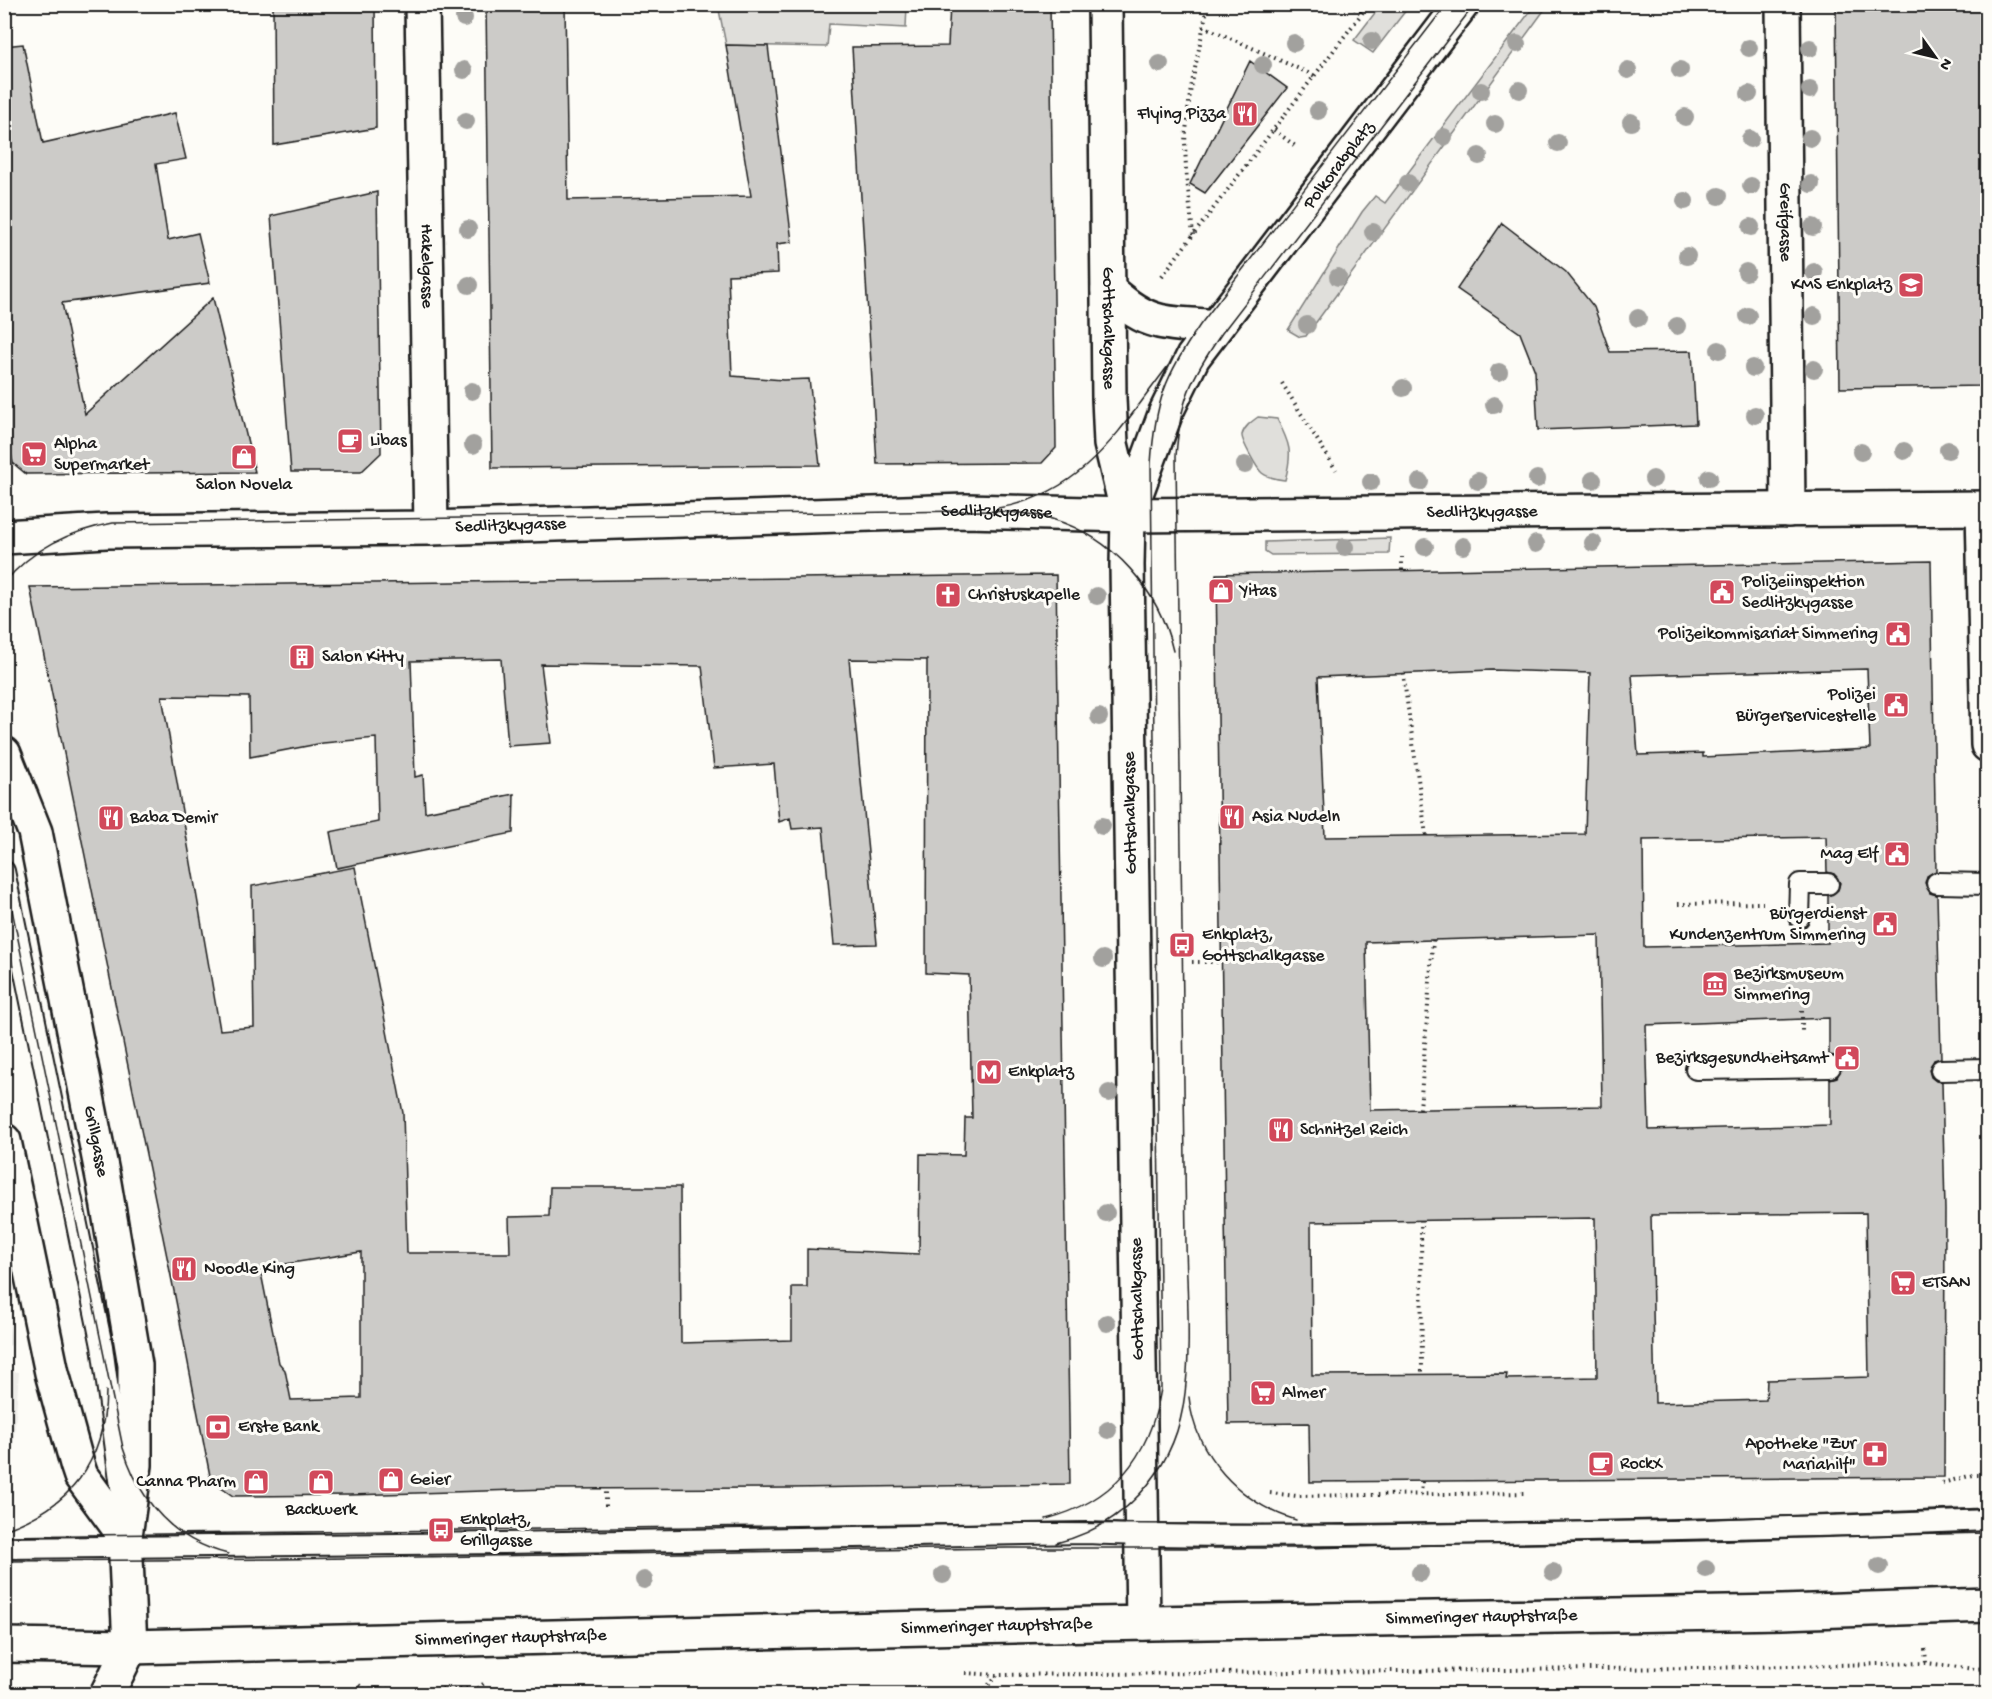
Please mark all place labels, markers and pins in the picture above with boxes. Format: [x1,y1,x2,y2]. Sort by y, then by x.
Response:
restaurant icon: Flying Pizza [1230,99,1260,129]
place label: Flying Pizza [1136,104,1227,125]
school or university icon: KMS Enkplatz [1896,270,1926,300]
place label: KMS Enkplatz [1791,275,1893,296]
cafe icon: Libas [335,426,365,456]
place label: Libas [370,431,408,452]
place label: Alpha Supermarket [54,434,151,476]
supermarket icon: Alpha Supermarket [19,439,49,469]
shop icon: Salon Novela [229,442,259,472]
place label: Salon Novela [196,475,293,496]
place label: Polizeiinspektion Sedlitzkygasse [1741,572,1865,614]
shop icon: Yitas [1206,576,1236,606]
public building icon: Polizeiinspektion Sedlitzkygasse [1707,577,1737,607]
church icon: Christuskapelle [933,580,963,610]
place label: Yitas [1238,581,1278,602]
place label: Christuskapelle [968,585,1081,606]
public building icon: Polizeikommisariat Simmering [1883,619,1913,649]
place label: Polizeikommisariat Simmering [1657,624,1878,645]
building icon: Salon Kitty [287,642,317,672]
place label: Salon Kitty [322,647,404,668]
place label: Polizei Bürgerservicestelle [1735,685,1877,727]
public building icon: Polizei Bürgerservicestelle [1881,690,1911,720]
restaurant icon: Asia Nudeln [1217,802,1247,832]
restaurant icon: Baba Demir [96,803,126,833]
place label: Asia Nudeln [1252,807,1340,828]
place label: Baba Demir [129,808,219,829]
public building icon: Mag Elf [1882,839,1912,869]
place label: Mag Elf [1820,844,1879,865]
place label: Bürgerdienst Kundenzentrum Simmering [1670,904,1868,946]
public building icon: Bürgerdienst Kundenzentrum Simmering [1870,909,1900,939]
place label: Enkplatz, Gottschalkgasse [1202,925,1325,967]
bus stop icon: Enkplatz, Gottschalkgasse [1167,930,1197,960]
place label: Bezirksmuseum Simmering [1733,964,1844,1006]
museum icon: Bezirksmuseum Simmering [1700,969,1730,999]
public building icon: Bezirksgesundheitsamt [1832,1043,1862,1073]
place label: Bezirksgesundheitsamt [1655,1048,1830,1069]
metro station icon: Enkplatz [974,1057,1004,1087]
place label: Enkplatz [1008,1062,1075,1083]
restaurant icon: Schnitzel Reich [1266,1115,1296,1145]
place label: Schnitzel Reich [1300,1120,1408,1141]
restaurant icon: Noodle King [169,1254,199,1284]
place label: Noodle King [204,1259,295,1280]
supermarket icon: ETSAN [1888,1268,1918,1298]
place label: ETSAN [1922,1273,1971,1294]
supermarket icon: Almer [1248,1378,1278,1408]
place label: Almer [1282,1383,1327,1404]
bank icon: Erste Bank [203,1412,233,1442]
place label: Erste Bank [238,1417,321,1438]
place label: Apotheke "Zur Mariahilf" [1745,1434,1858,1476]
pharmacy icon: Apotheke "Zur Mariahilf" [1860,1439,1890,1469]
cafe icon: RockX [1586,1449,1616,1479]
place label: RockX [1620,1454,1664,1475]
shop icon: Geier [376,1465,406,1495]
shop icon: Canna Pharm [241,1467,271,1497]
shop icon: Backwerk [306,1467,336,1497]
place label: Geier [410,1470,452,1491]
place label: Canna Pharm [136,1472,236,1493]
place label: Backwerk [285,1500,358,1521]
place label: Enkplatz, Grillgasse [460,1510,533,1552]
bus stop icon: Enkplatz, Grillgasse [426,1515,456,1545]

